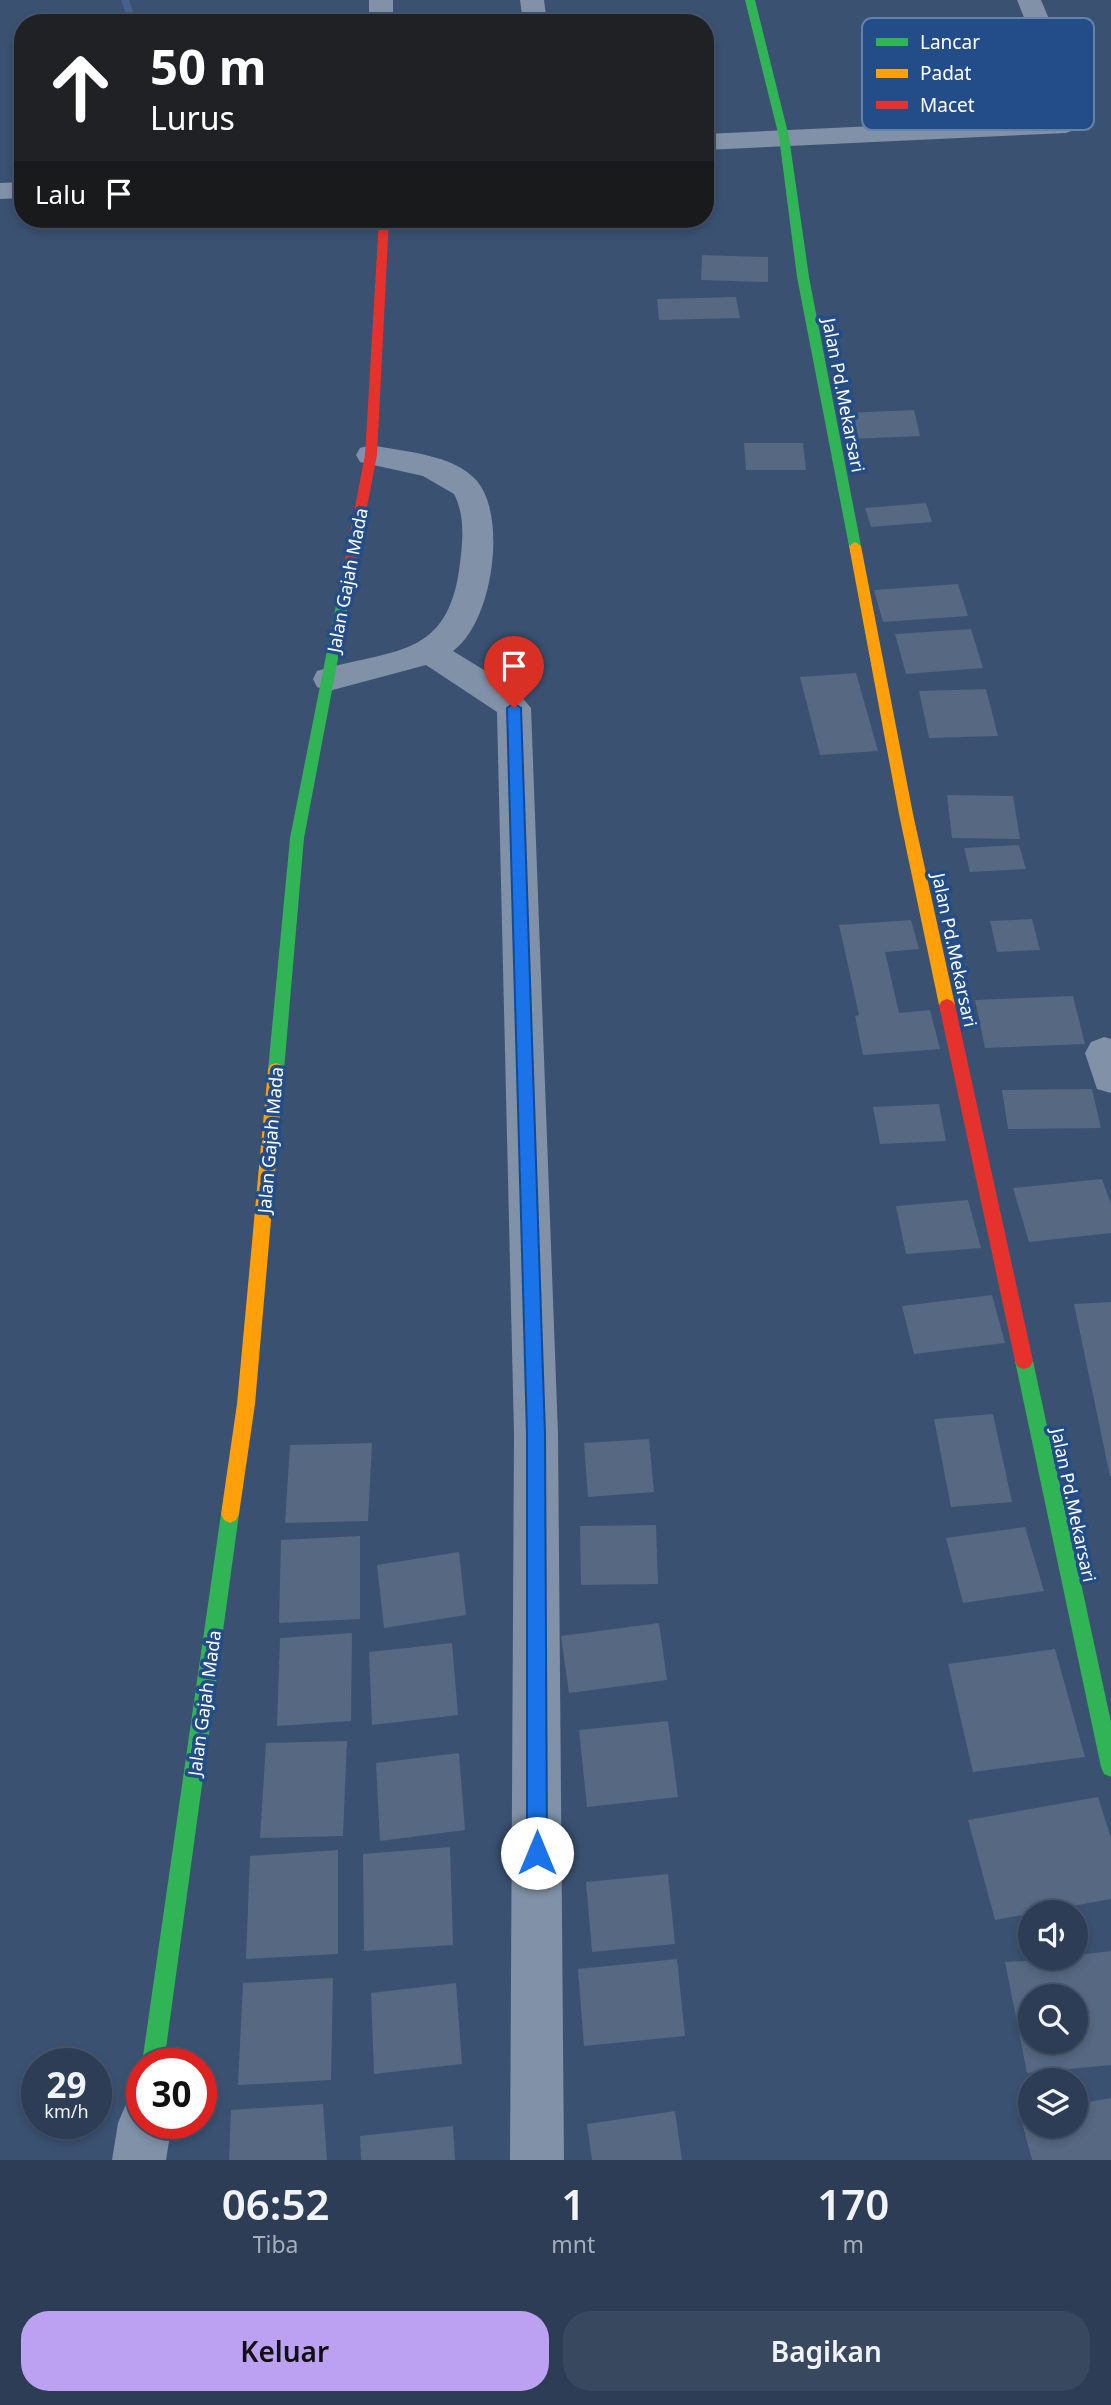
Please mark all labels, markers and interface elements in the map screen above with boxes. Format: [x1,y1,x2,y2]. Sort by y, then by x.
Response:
legend [862,18,1094,130]
text: Lancar [920,29,980,55]
text: 50 m [150,33,267,99]
icon: ahead [35,42,126,133]
text: Padat [920,60,971,86]
text: Macet [920,92,975,118]
text: Lurus [150,96,235,139]
icon: arrive [100,175,138,213]
text: Lalu [35,176,86,212]
street label: Jalan Pd.Mekarsari [817,314,871,474]
street label: Jalan Gajah Mada [321,506,373,656]
pin [484,636,544,708]
icon: arrive [495,647,533,685]
street label: Jalan Pd.Mekarsari [927,869,983,1029]
street label: Jalan Gajah Mada [251,1066,288,1216]
street label: Jalan Pd.Mekarsari [1046,1424,1102,1584]
street label: Jalan Gajah Mada [182,1629,226,1779]
position arrow [500,1816,574,1890]
map controls [1018,1900,1088,2138]
button: sound [1018,1900,1088,1970]
button: search [1018,1984,1088,2054]
speed limit sign: 30 [126,2048,217,2139]
text: 29 [46,2061,87,2108]
button: layers [1018,2068,1088,2138]
text: km/h [44,2099,89,2123]
text: 06:52 [222,2175,330,2232]
text: 1 [561,2175,585,2232]
text: 170 [817,2175,889,2232]
text: Tiba [253,2228,299,2260]
text: mnt [551,2228,595,2260]
text: m [842,2228,864,2260]
button: Keluar [21,2311,549,2391]
button: Bagikan [563,2311,1090,2391]

